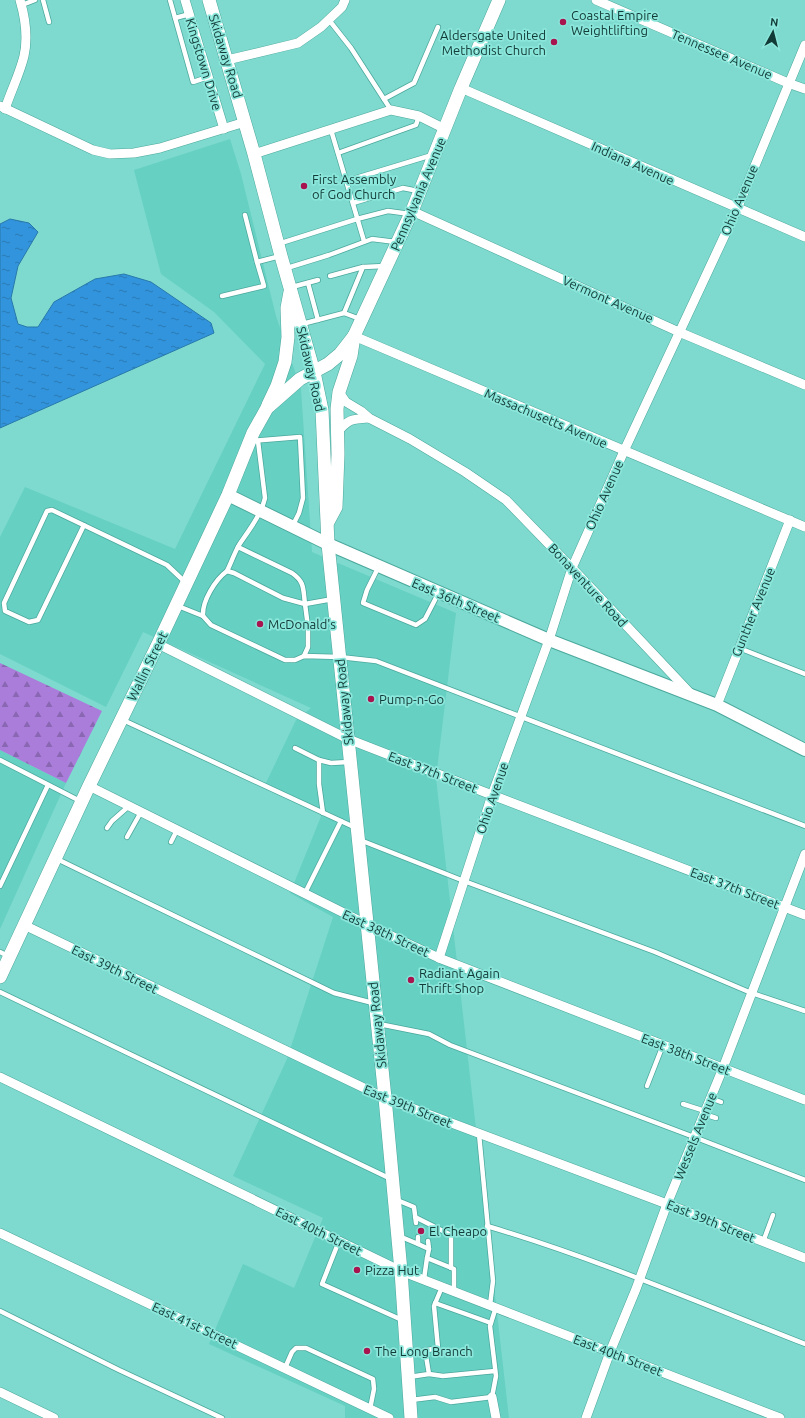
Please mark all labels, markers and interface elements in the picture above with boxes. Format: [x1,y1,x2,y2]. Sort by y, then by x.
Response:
place label: Coastal Empire Weightlifting [571,8,658,37]
street label: Skidaway Road [207,12,245,100]
north arrow [753,12,793,52]
street label: Kingstown Drive [183,16,225,112]
text: N [769,16,779,29]
marker: Coastal Empire Weightlifting [558,17,568,27]
street label: Tennessee Avenue [669,26,775,82]
place label: Aldersgate United Methodist Church [440,28,546,57]
marker: Aldersgate United Methodist Church [549,37,559,47]
street label: Pennsylvania Avenue [388,135,448,253]
street label: Indiana Avenue [589,138,677,188]
street label: Ohio Avenue [718,163,760,237]
place label: First Assembly of God Church [312,172,396,201]
marker: First Assembly of God Church [299,181,309,191]
street label: Vermont Avenue [560,273,656,325]
street label: Skidaway Road [294,325,328,413]
street label: Massachusetts Avenue [482,386,610,450]
street label: Ohio Avenue [582,458,626,532]
street label: Bonaventure Road [546,541,630,629]
street label: Gunther Avenue [729,565,777,659]
street label: East 36th Street [410,575,502,625]
place label: McDonald's [268,617,336,631]
marker: McDonald's [255,619,265,629]
street label: Wallin Street [124,629,170,703]
street label: Skidaway Road [333,658,355,746]
place label: Pump-n-Go [379,692,444,706]
marker: Pump-n-Go [366,694,376,704]
street label: East 37th Street [387,749,479,795]
street label: Ohio Avenue [473,760,511,836]
street label: East 37th Street [689,865,781,911]
street label: East 38th Street [340,907,432,959]
street label: East 39th Street [70,942,160,996]
place label: Radiant Again Thrift Shop [419,966,500,995]
marker: Radiant Again Thrift Shop [406,975,416,985]
street label: Skidaway Road [366,981,388,1069]
street label: East 38th Street [640,1031,732,1077]
street label: East 39th Street [362,1082,454,1130]
street label: Wessels Avenue [671,1090,719,1182]
street label: East 39th Street [665,1197,757,1245]
street label: East 40th Street [274,1204,364,1258]
place label: El Cheapo [429,1224,487,1238]
marker: El Cheapo [416,1226,426,1236]
place label: Pizza Hut [365,1263,419,1277]
marker: Pizza Hut [352,1265,362,1275]
street label: East 41st Street [150,1299,240,1351]
street label: East 40th Street [572,1332,664,1378]
place label: The Long Branch [375,1344,473,1358]
marker: The Long Branch [362,1346,372,1356]

